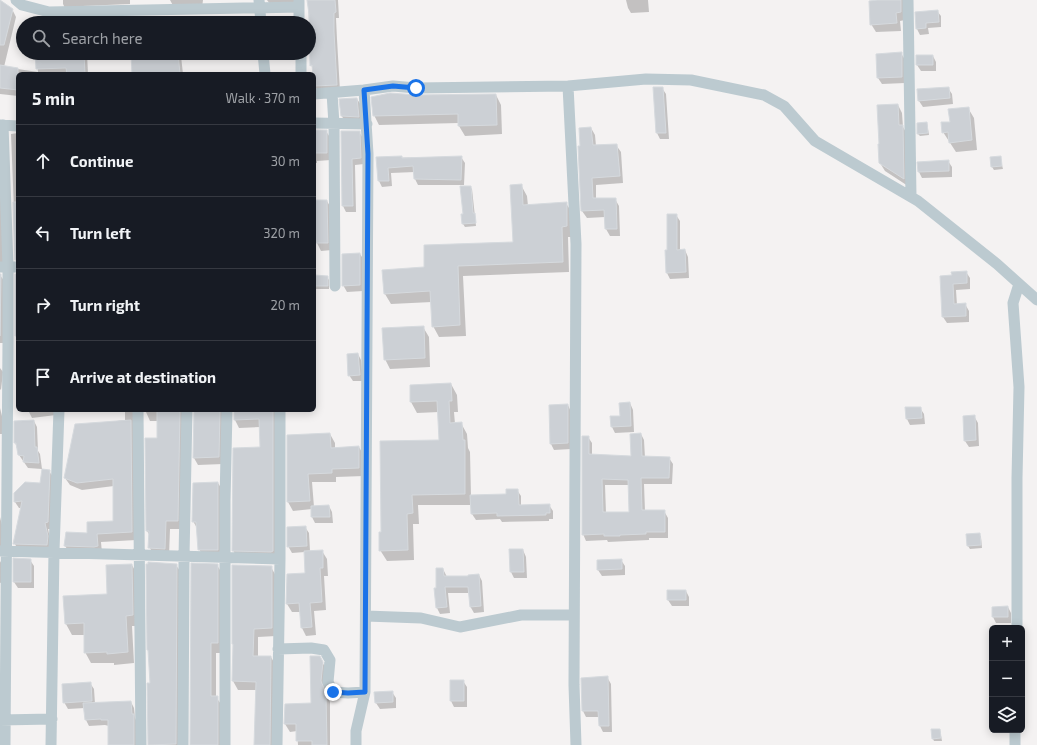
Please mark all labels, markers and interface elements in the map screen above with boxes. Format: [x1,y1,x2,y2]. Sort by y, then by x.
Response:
search box [16,16,316,60]
icon: search [30,27,52,49]
text: Search here [62,29,143,47]
route start [407,79,425,97]
text: 5 min [32,88,75,108]
text: Walk · 370 m [225,90,300,106]
icon: ahead [32,150,54,172]
text: Continue [70,152,133,170]
text: 30 m [271,153,300,169]
icon: left [32,222,54,244]
text: Turn left [70,224,131,242]
text: 320 m [263,225,300,241]
icon: right [32,294,54,316]
text: Turn right [70,296,140,314]
text: 20 m [271,297,300,313]
icon: arrive [32,366,54,388]
text: Arrive at destination [70,368,216,386]
map controls [989,625,1025,733]
button: + [989,625,1025,661]
button: − [989,661,1025,697]
route end [324,683,342,701]
button: layers [989,697,1025,733]

